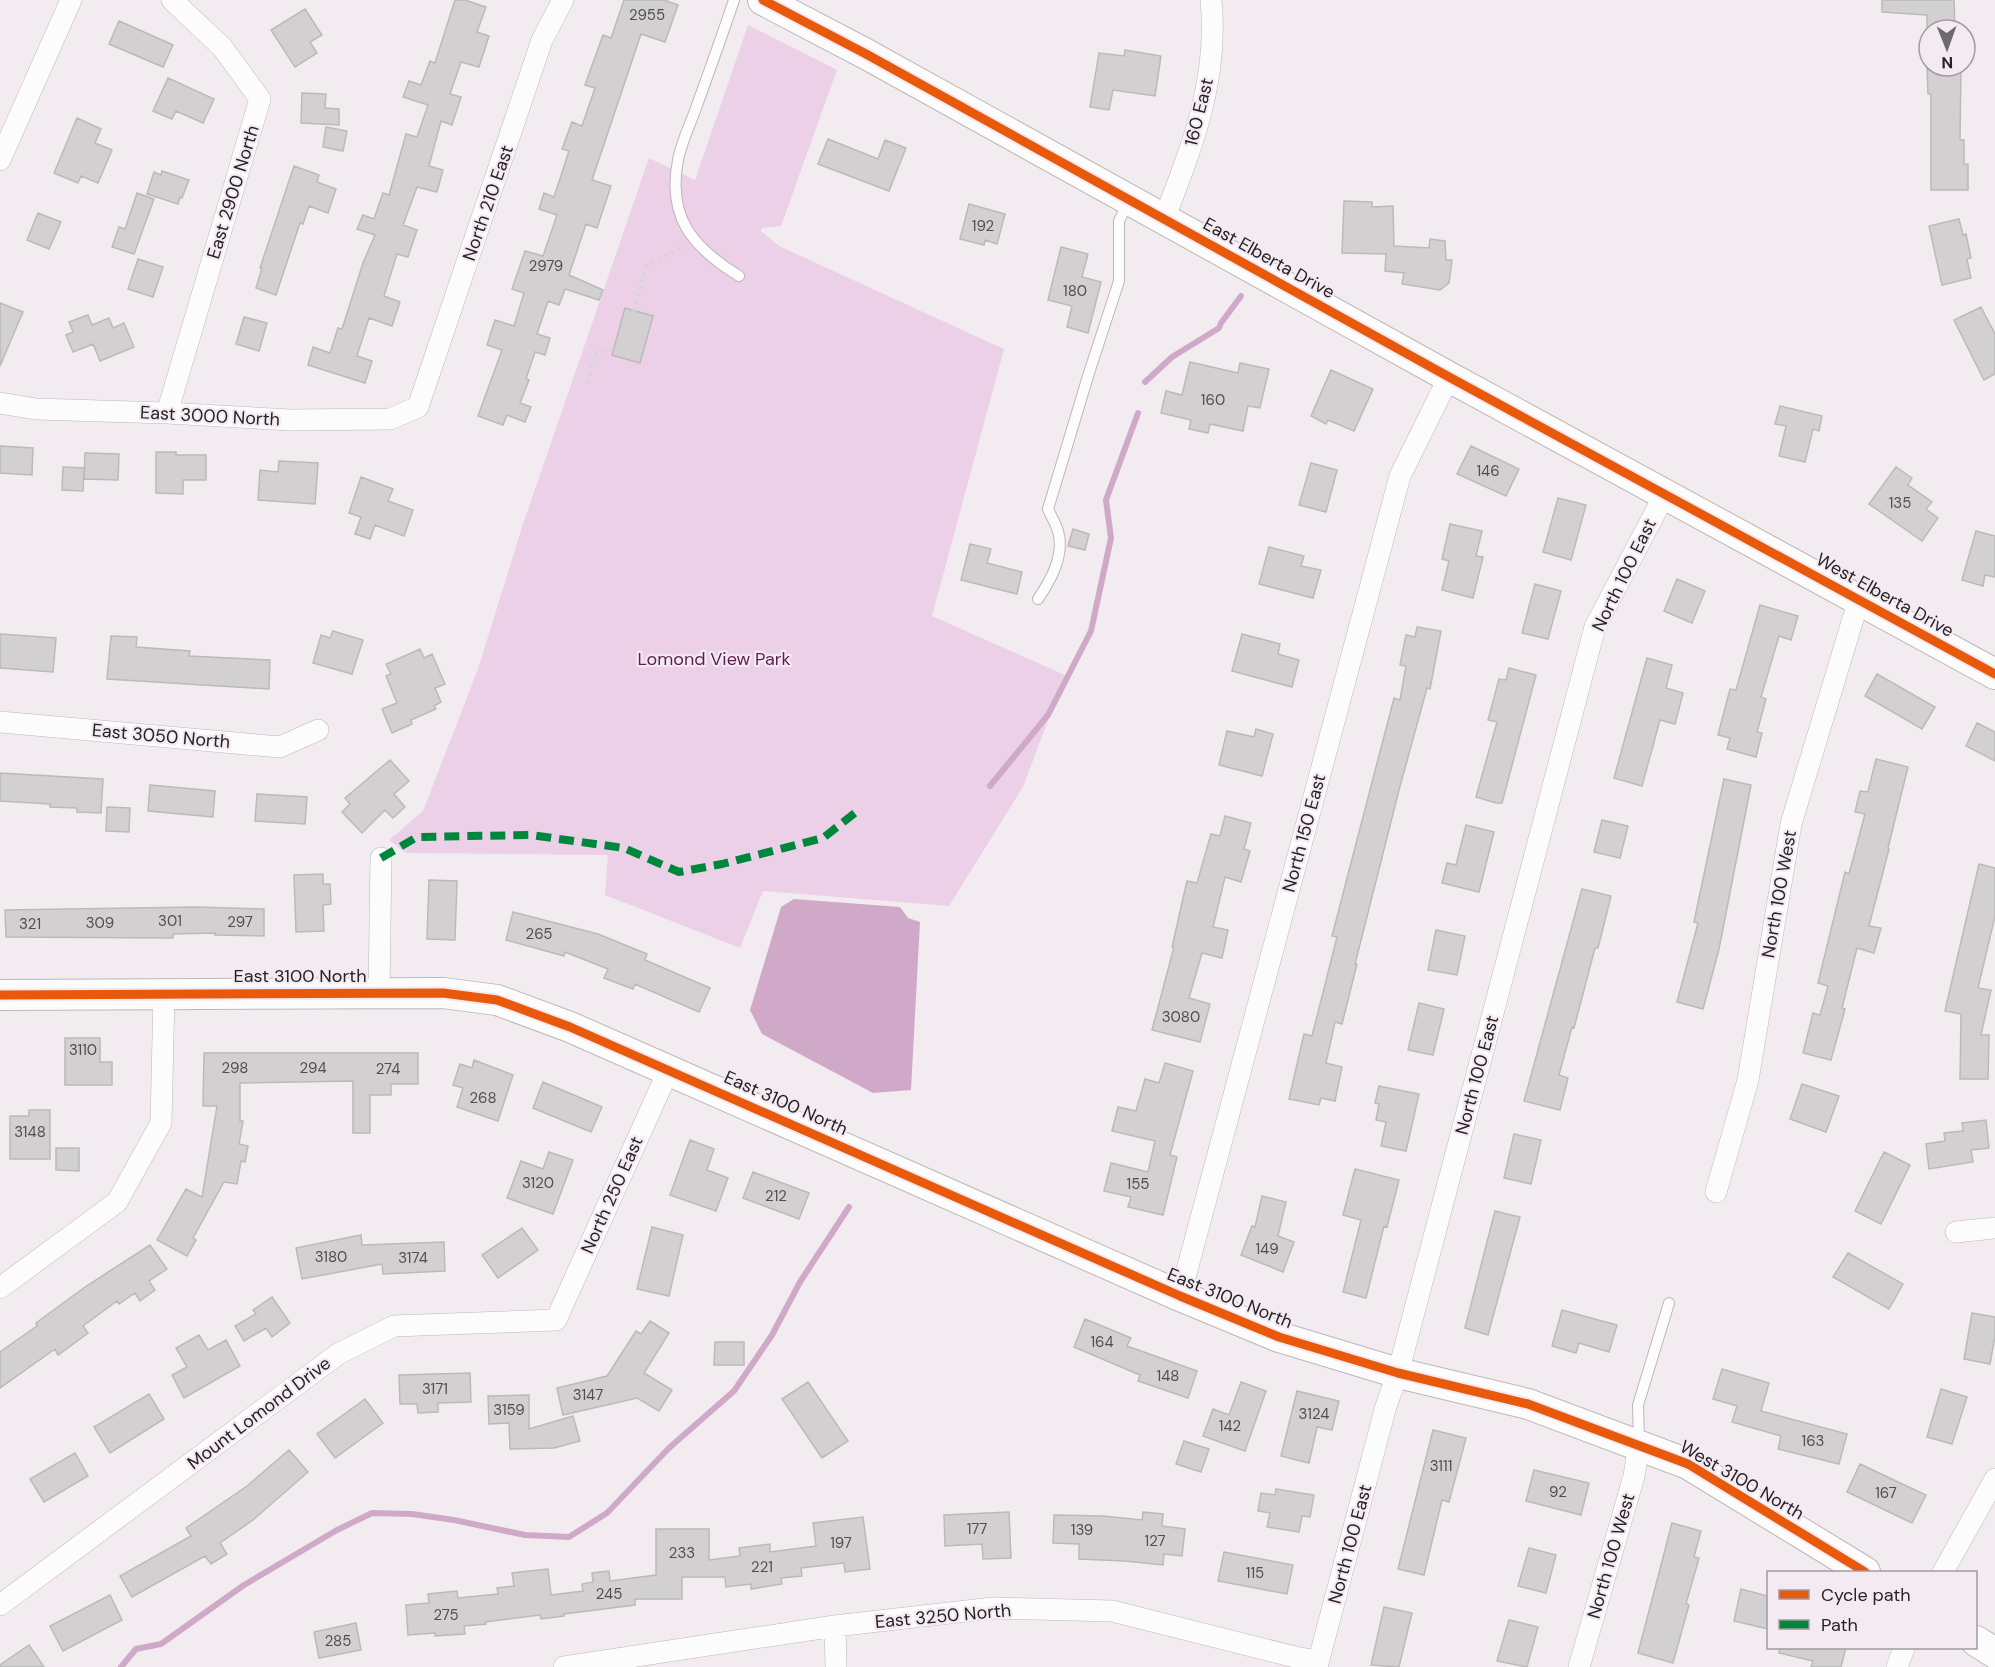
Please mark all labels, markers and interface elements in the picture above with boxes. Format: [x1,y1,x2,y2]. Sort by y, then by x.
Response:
house number: 2955 [629,5,665,25]
north arrow [1917,18,1977,78]
text: N [1941,52,1953,73]
street label: 160 East [1179,75,1219,149]
street label: East 2900 North [201,122,265,262]
street label: North 210 East [457,142,519,264]
street label: East Elberta Drive [1199,212,1339,304]
house number: 192 [972,216,994,236]
house number: 2979 [529,256,563,276]
house number: 180 [1063,281,1087,301]
house number: 160 [1201,390,1225,410]
street label: East 3000 North [139,400,281,432]
house number: 146 [1476,461,1500,481]
house number: 135 [1889,493,1911,513]
street label: North 100 East [1586,515,1662,635]
street label: West Elberta Drive [1812,547,1958,643]
park label: Lomond View Park [637,647,791,671]
street label: East 3050 North [91,718,231,754]
street label: North 150 East [1277,771,1331,895]
street label: North 100 West [1756,828,1802,960]
house number: 301 [158,911,182,931]
house number: 297 [227,912,253,932]
house number: 309 [86,913,114,933]
house number: 321 [19,914,41,934]
house number: 265 [526,924,552,944]
street label: East 3100 North [234,964,366,988]
house number: 3080 [1162,1007,1200,1027]
street label: North 100 East [1450,1013,1504,1137]
house number: 3110 [69,1040,97,1060]
house number: 298 [222,1058,248,1078]
house number: 294 [299,1058,327,1078]
house number: 274 [376,1059,400,1079]
street label: East 3100 North [720,1065,852,1141]
house number: 268 [469,1088,497,1108]
house number: 3148 [14,1122,46,1142]
street label: North 250 East [575,1133,649,1257]
house number: 3120 [522,1173,554,1193]
house number: 155 [1127,1174,1149,1194]
house number: 212 [765,1186,787,1206]
house number: 149 [1255,1239,1279,1259]
house number: 3180 [315,1247,347,1267]
house number: 3174 [398,1248,428,1268]
street label: East 3100 North [1164,1262,1296,1334]
house number: 164 [1090,1332,1114,1352]
street label: Mount Lomond Drive [182,1351,336,1475]
house number: 148 [1157,1366,1179,1386]
house number: 3171 [422,1379,448,1399]
house number: 3147 [573,1385,603,1405]
house number: 3159 [493,1400,525,1420]
house number: 3124 [1299,1404,1329,1424]
house number: 142 [1219,1416,1241,1436]
house number: 163 [1802,1431,1824,1451]
street label: West 3100 North [1675,1435,1809,1525]
house number: 3111 [1430,1456,1452,1476]
street label: North 100 East [1323,1482,1377,1606]
house number: 92 [1549,1482,1567,1502]
house number: 167 [1875,1483,1897,1503]
street label: North 100 West [1582,1490,1640,1622]
house number: 177 [967,1519,987,1539]
house number: 139 [1071,1520,1093,1540]
house number: 127 [1144,1531,1166,1551]
house number: 197 [830,1533,852,1553]
house number: 233 [669,1543,695,1563]
house number: 221 [751,1557,773,1577]
house number: 115 [1246,1563,1264,1583]
legend [1767,1571,1977,1649]
text: Cycle path [1821,1583,1911,1607]
house number: 245 [596,1584,622,1604]
street label: East 3250 North [874,1598,1012,1634]
house number: 275 [433,1605,459,1625]
text: Path [1821,1613,1858,1637]
house number: 285 [325,1631,351,1651]

